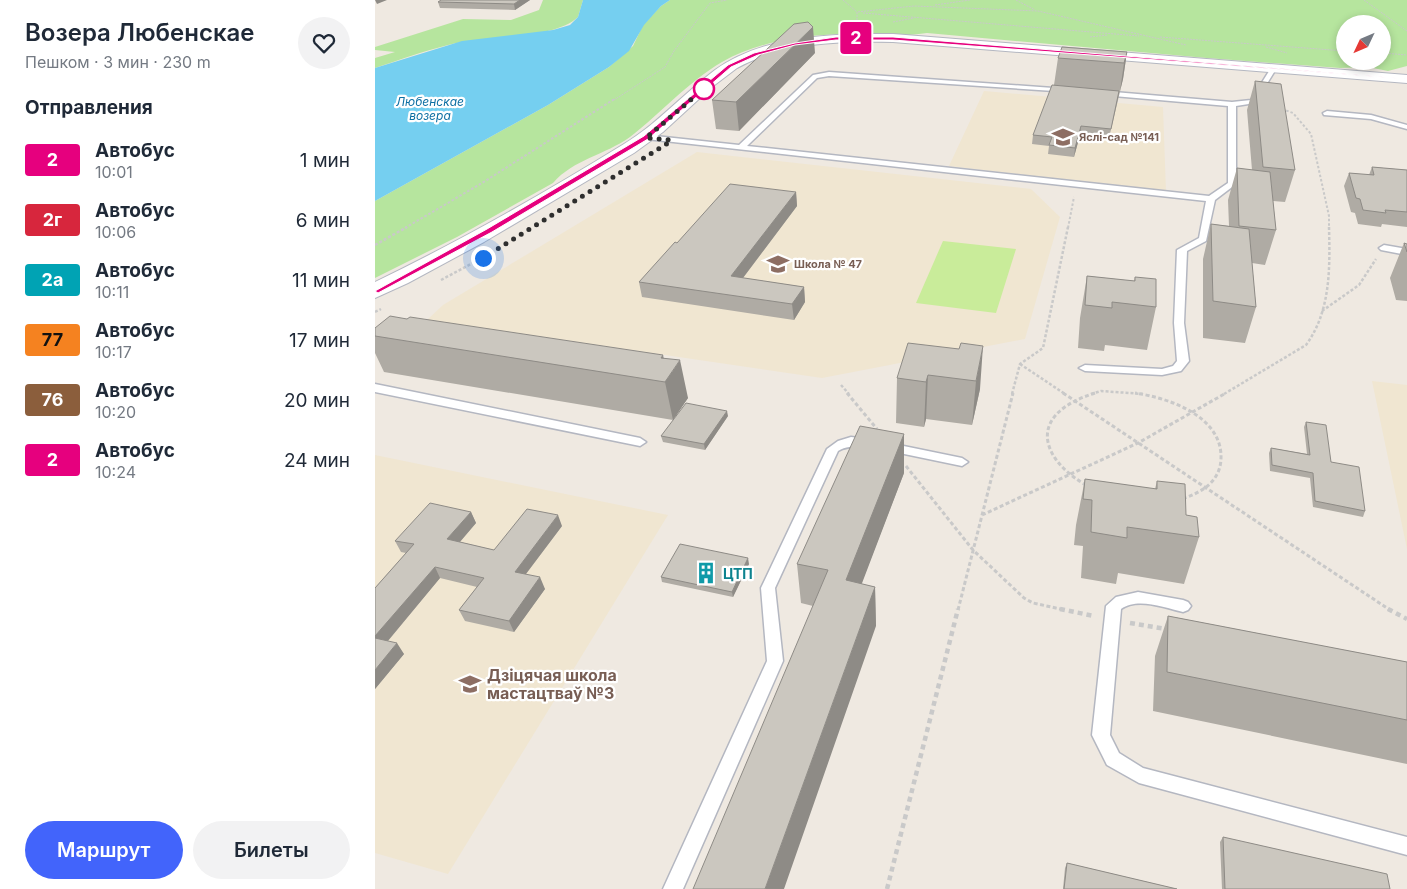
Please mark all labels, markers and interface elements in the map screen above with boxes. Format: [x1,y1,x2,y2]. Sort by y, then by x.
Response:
north arrow [1336,15,1391,70]
map controls [1336,15,1391,70]
button: heart [298,17,350,69]
text: Возера Любенскае [25,18,255,47]
line badge: 2 [840,22,872,54]
text: 2 [850,27,862,48]
text: Пешком · 3 мин · 230 m [25,52,211,72]
unlabelled marker [693,78,715,100]
water label: Любенскае возера [396,94,464,123]
text: Отправления [25,96,153,119]
school or university icon: Яслі-сад №141 [1050,124,1076,150]
place label: Яслі-сад №141 [1079,130,1159,144]
text: Автобус [95,139,175,162]
text: 2 [47,149,58,170]
text: 1 мин [300,149,350,172]
text: 10:01 [95,162,133,182]
text: Автобус [95,199,175,222]
text: 2г [43,209,62,230]
text: 6 мин [296,209,350,232]
text: 10:06 [95,222,136,242]
your location [471,246,496,271]
school or university icon: Школа № 47 [765,251,791,277]
place label: Школа № 47 [794,257,862,271]
text: Автобус [95,259,175,282]
text: 2а [42,269,63,290]
text: 11 мин [292,269,350,292]
text: 10:11 [95,282,129,302]
text: Автобус [95,319,175,342]
text: 77 [42,329,63,350]
text: 17 мин [289,329,350,352]
text: 10:17 [95,342,132,362]
text: Автобус [95,379,175,402]
text: 76 [42,389,63,410]
text: 20 мин [284,389,350,412]
text: 10:20 [95,402,136,422]
text: Автобус [95,439,175,462]
text: 2 [47,449,58,470]
text: 24 мин [284,449,350,472]
text: 10:24 [95,462,136,482]
building icon: ЦТП [693,560,719,586]
place label: ЦТП [723,565,753,582]
place label: Дзіцячая школа мастацтваў №3 [487,665,617,703]
school or university icon: Дзіцячая школа мастацтваў №3 [457,671,483,697]
button: Маршрут [25,821,183,879]
button: Билеты [193,821,350,879]

